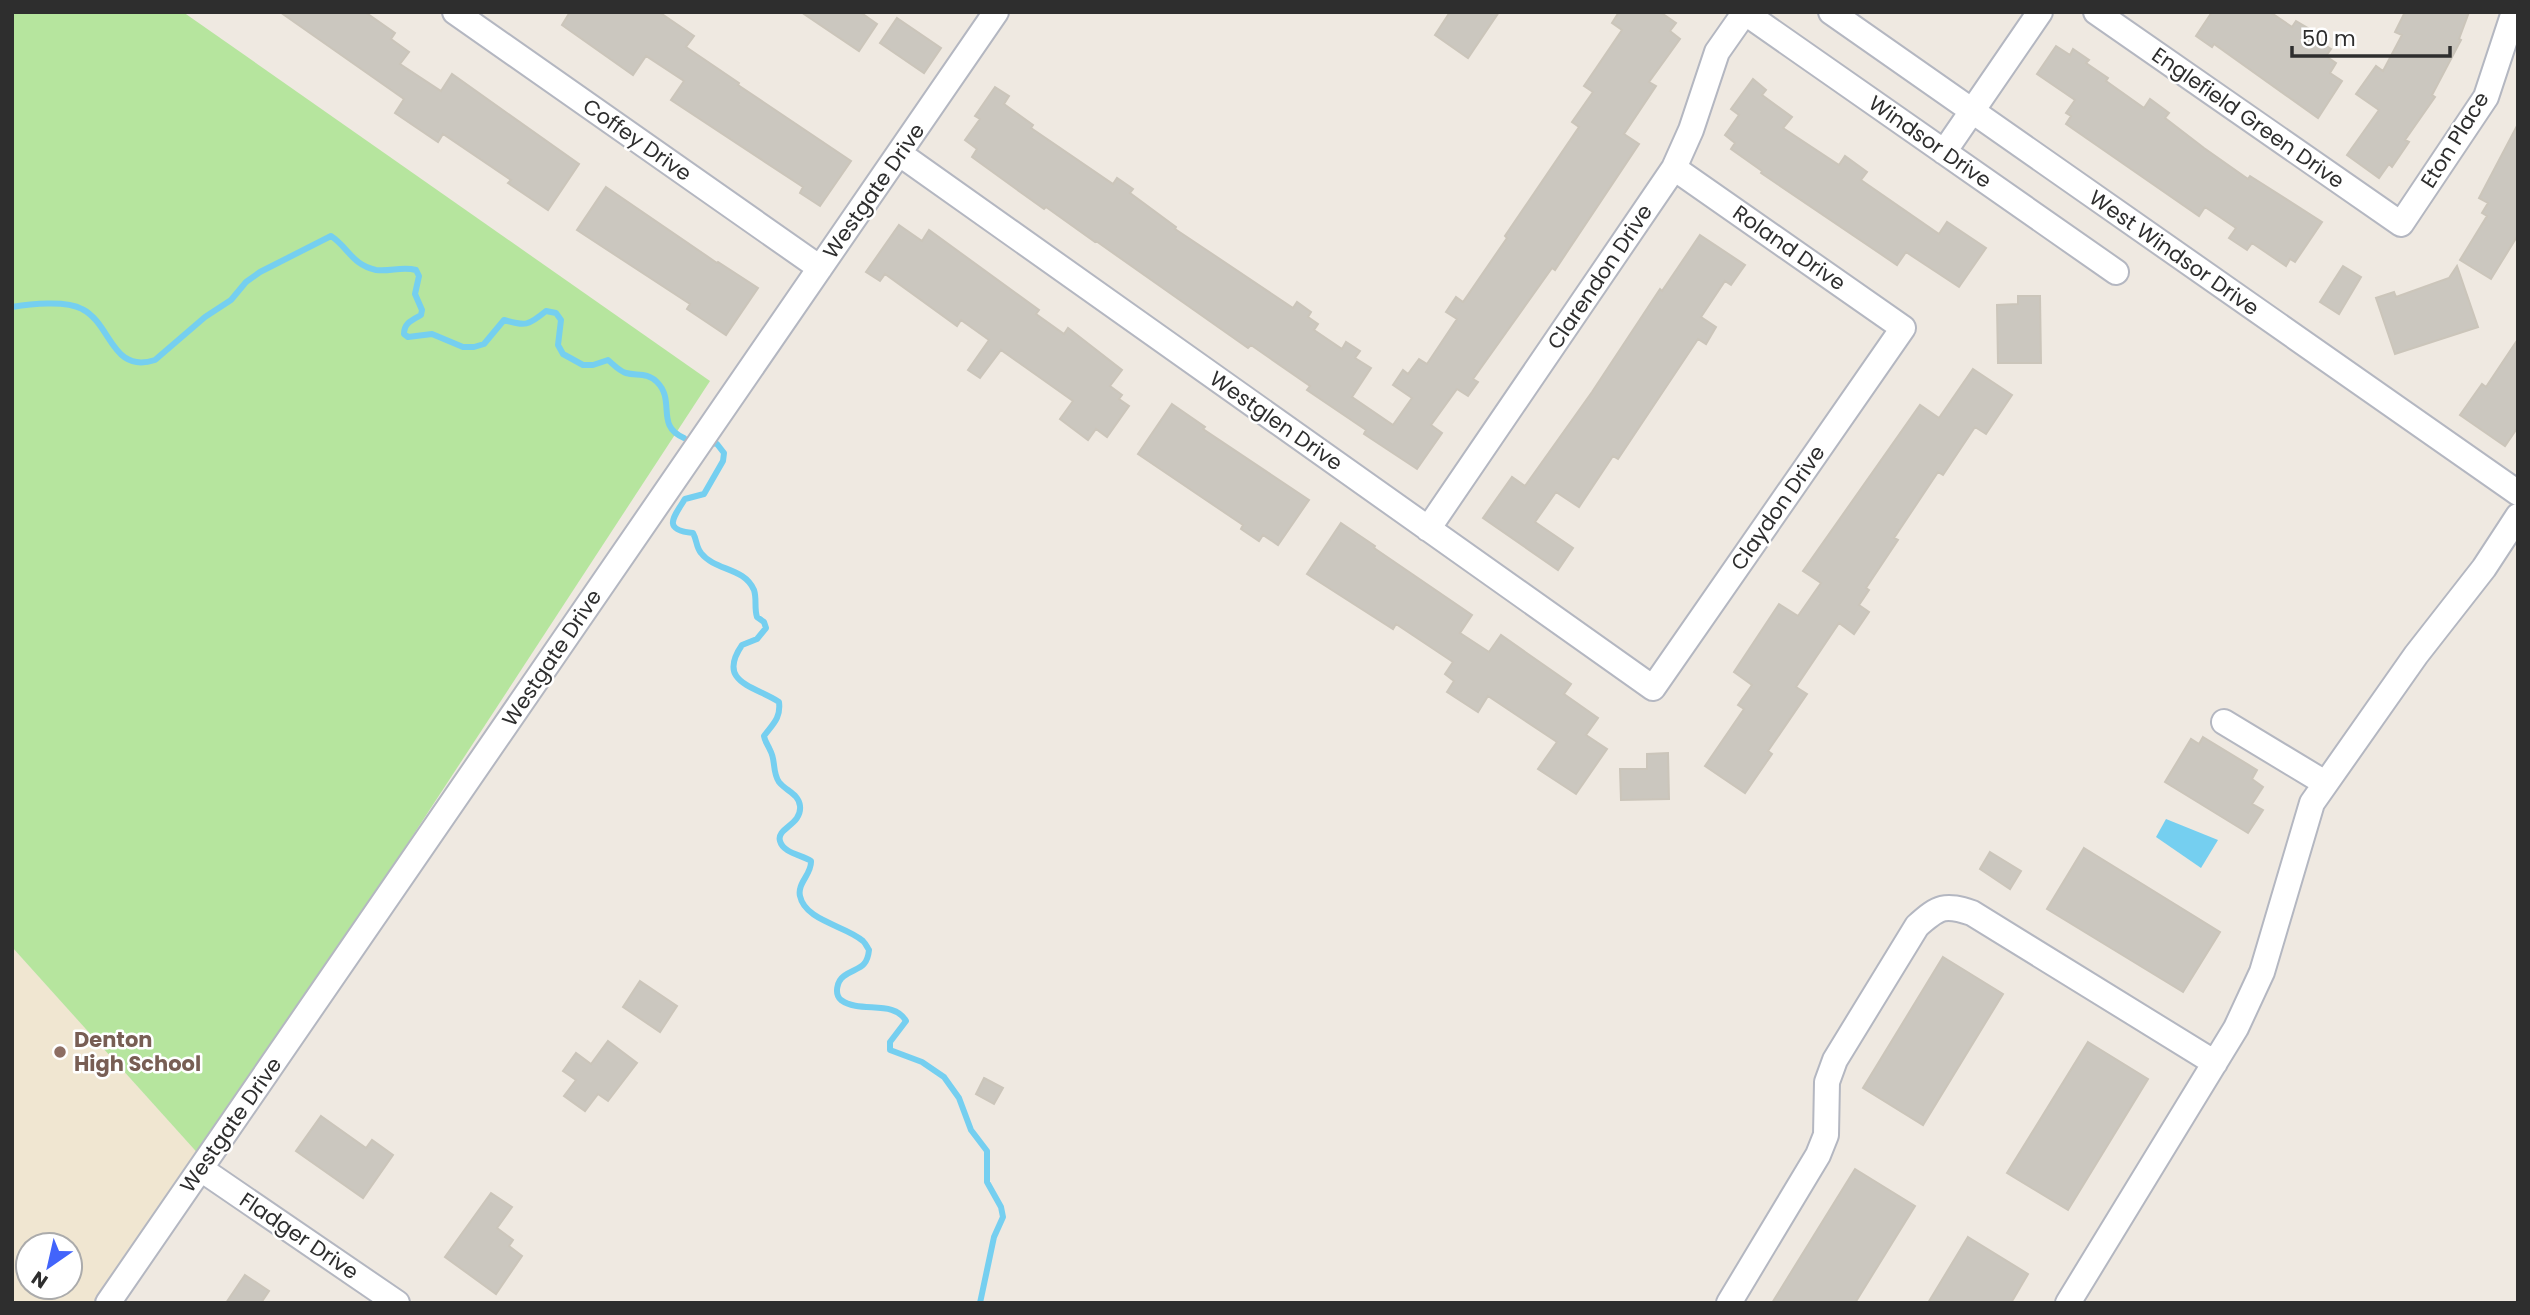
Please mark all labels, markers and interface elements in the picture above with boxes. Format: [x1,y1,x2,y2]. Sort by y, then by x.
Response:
scale bar [2292,14,2450,58]
text: 50 m [2302,24,2356,53]
street label: Englefield Green Drive [2146,40,2350,195]
street label: Eton Place [2414,86,2496,193]
street label: Windsor Drive [1863,88,1997,195]
street label: Coffey Drive [577,91,697,188]
street label: Westgate Drive [816,117,931,264]
street label: West Windsor Drive [2083,183,2265,322]
street label: Clarendon Drive [1540,198,1659,355]
street label: Roland Drive [1727,198,1851,297]
street label: Westglen Drive [1204,364,1349,477]
street label: Claydon Drive [1724,439,1832,576]
street label: Westgate Drive [495,584,608,732]
place label: Denton High School [74,1025,201,1078]
marker: Denton High School [52,1044,68,1060]
street label: Westgate Drive [173,1051,288,1198]
street label: Fladger Drive [234,1185,364,1286]
north arrow [14,1231,84,1301]
text: N [26,1264,53,1295]

